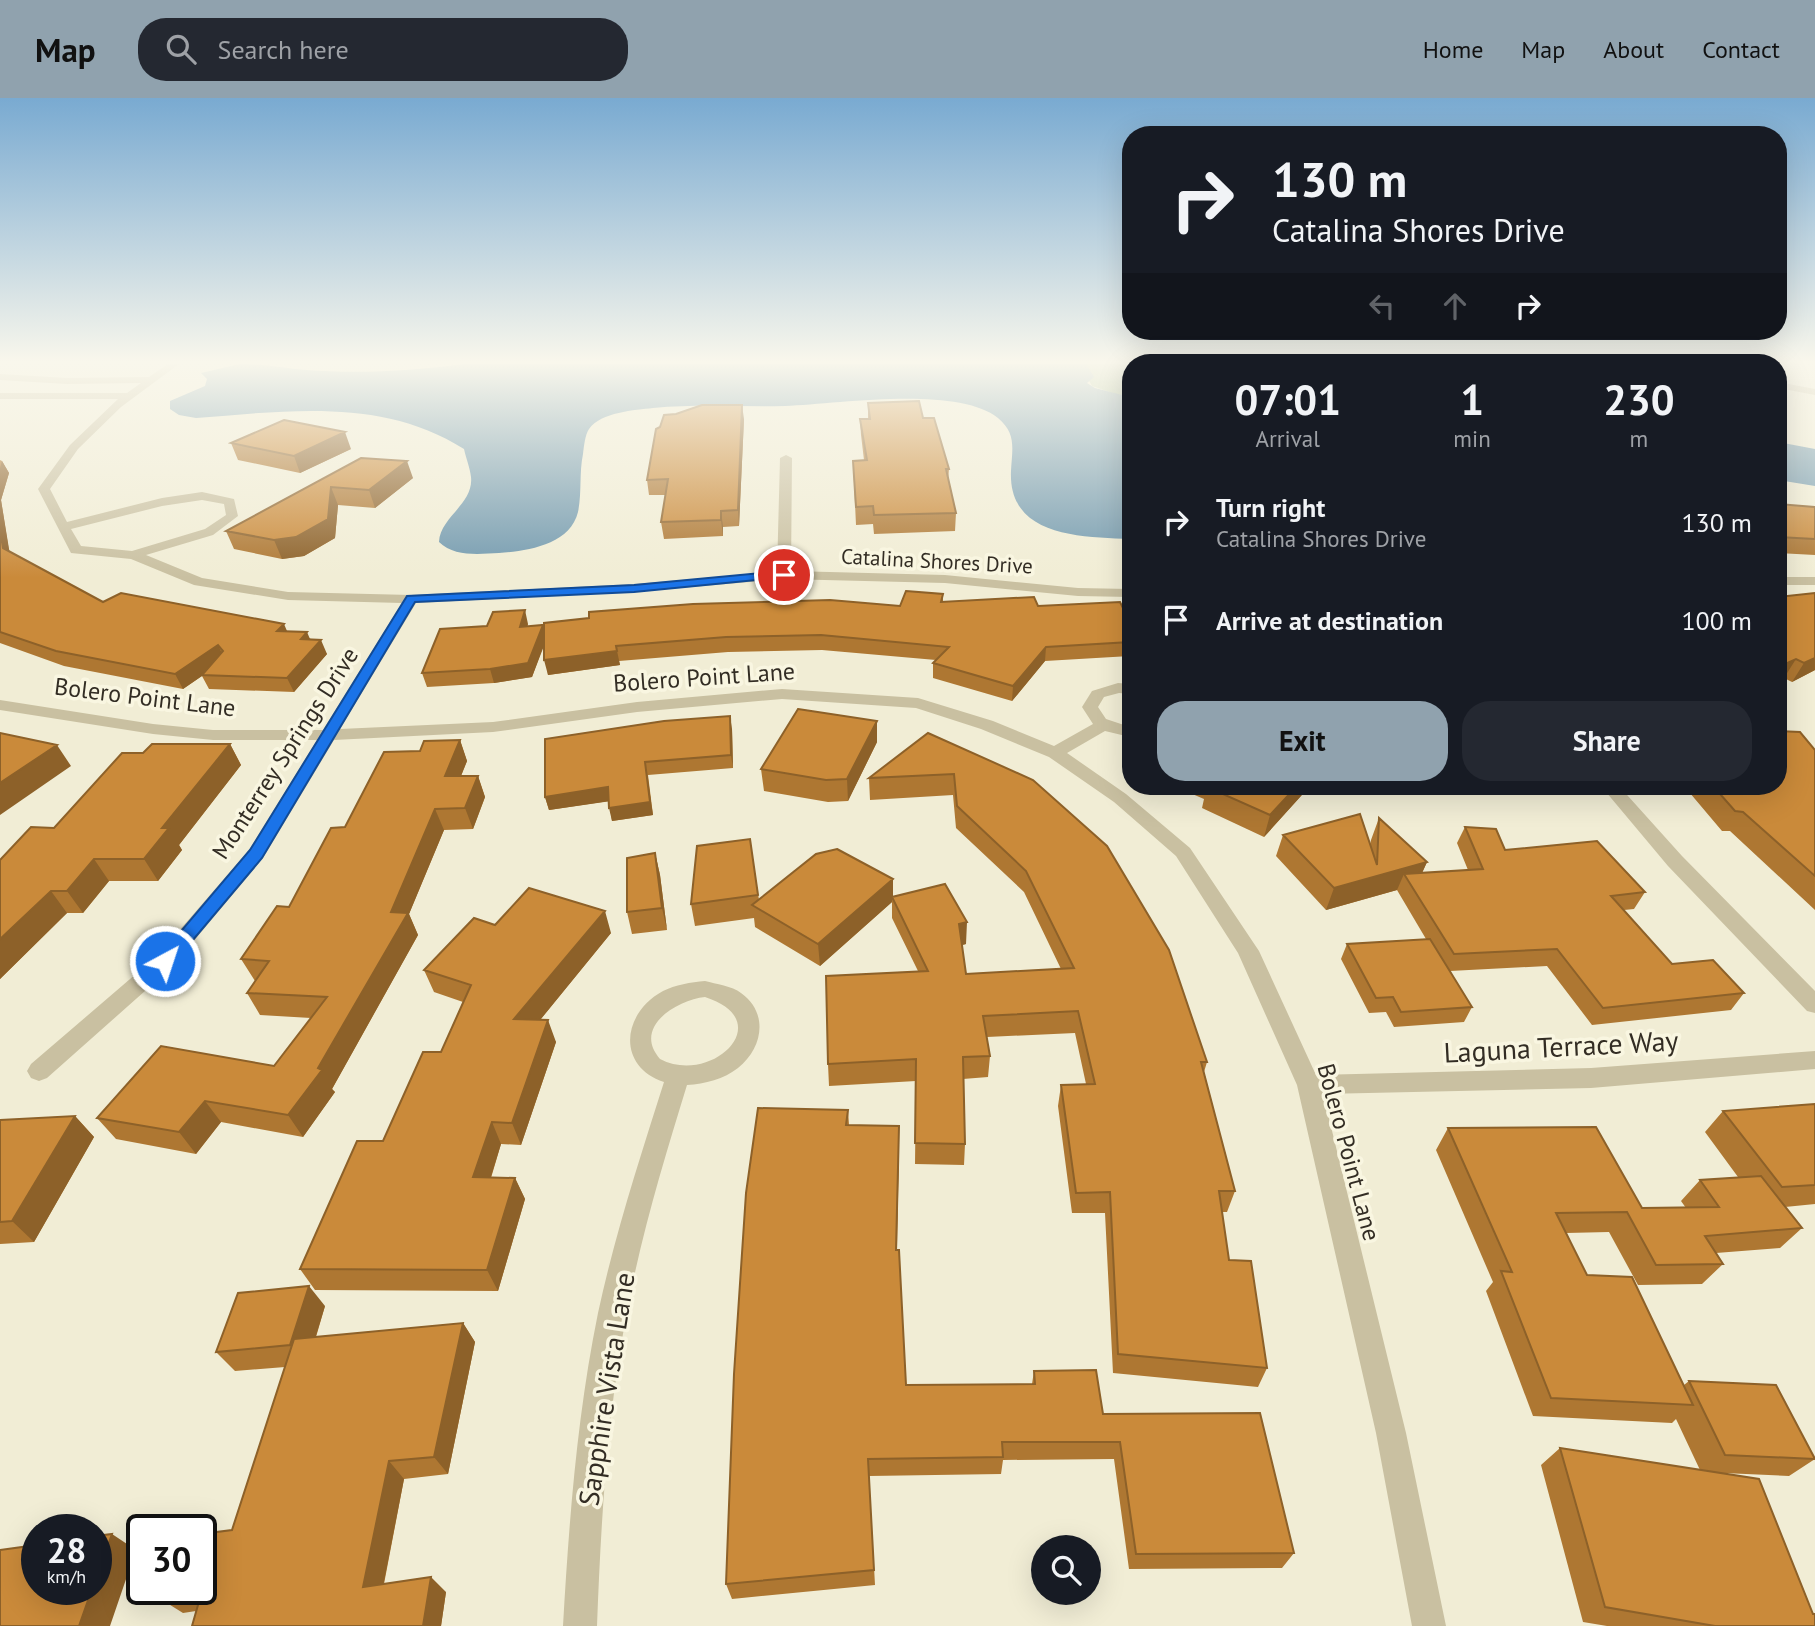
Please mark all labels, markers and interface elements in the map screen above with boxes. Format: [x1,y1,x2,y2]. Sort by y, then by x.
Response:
search box [138,18,628,81]
text: Map [35,28,96,71]
icon: search [162,30,200,68]
text: Search here [218,33,349,66]
text: Home [1423,34,1483,65]
text: Map [1521,34,1565,65]
text: About [1603,34,1664,65]
text: Contact [1702,34,1780,65]
text: 130 m [1272,147,1407,211]
icon: right [1157,154,1248,245]
text: Catalina Shores Drive [1272,209,1565,251]
icon: left [1363,287,1401,325]
icon: ahead [1436,287,1474,325]
icon: right [1509,287,1547,325]
text: 07:01 [1234,372,1341,427]
text: 1 [1460,372,1484,427]
text: 230 [1603,372,1675,427]
text: Arrival [1255,424,1320,453]
text: min [1453,424,1491,453]
text: m [1630,424,1648,453]
text: Turn right [1216,491,1325,524]
icon: right [1157,503,1195,541]
text: 130 m [1681,506,1752,539]
text: Catalina Shores Drive [1216,524,1426,553]
street label: Catalina Shores Drive [840,542,1034,580]
pin [754,545,814,605]
icon: arrive [765,556,803,594]
icon: arrive [1157,601,1195,639]
text: Arrive at destination [1216,604,1443,637]
text: 100 m [1681,604,1752,637]
street label: Monterrey Springs Drive [205,641,365,865]
street label: Bolero Point Lane [612,655,796,699]
street label: Bolero Point Lane [53,671,237,723]
button: Exit [1157,701,1448,781]
button: Share [1462,701,1752,781]
position arrow [128,924,202,998]
street label: Laguna Terrace Way [1443,1021,1679,1071]
street label: Bolero Point Lane [1310,1060,1388,1244]
street label: Sapphire Vista Lane [569,1270,643,1508]
speed limit sign: 30 [126,1514,217,1605]
text: 28 [47,1527,86,1573]
map controls [1031,1535,1101,1605]
button: search [1031,1535,1101,1605]
text: km/h [47,1565,86,1588]

